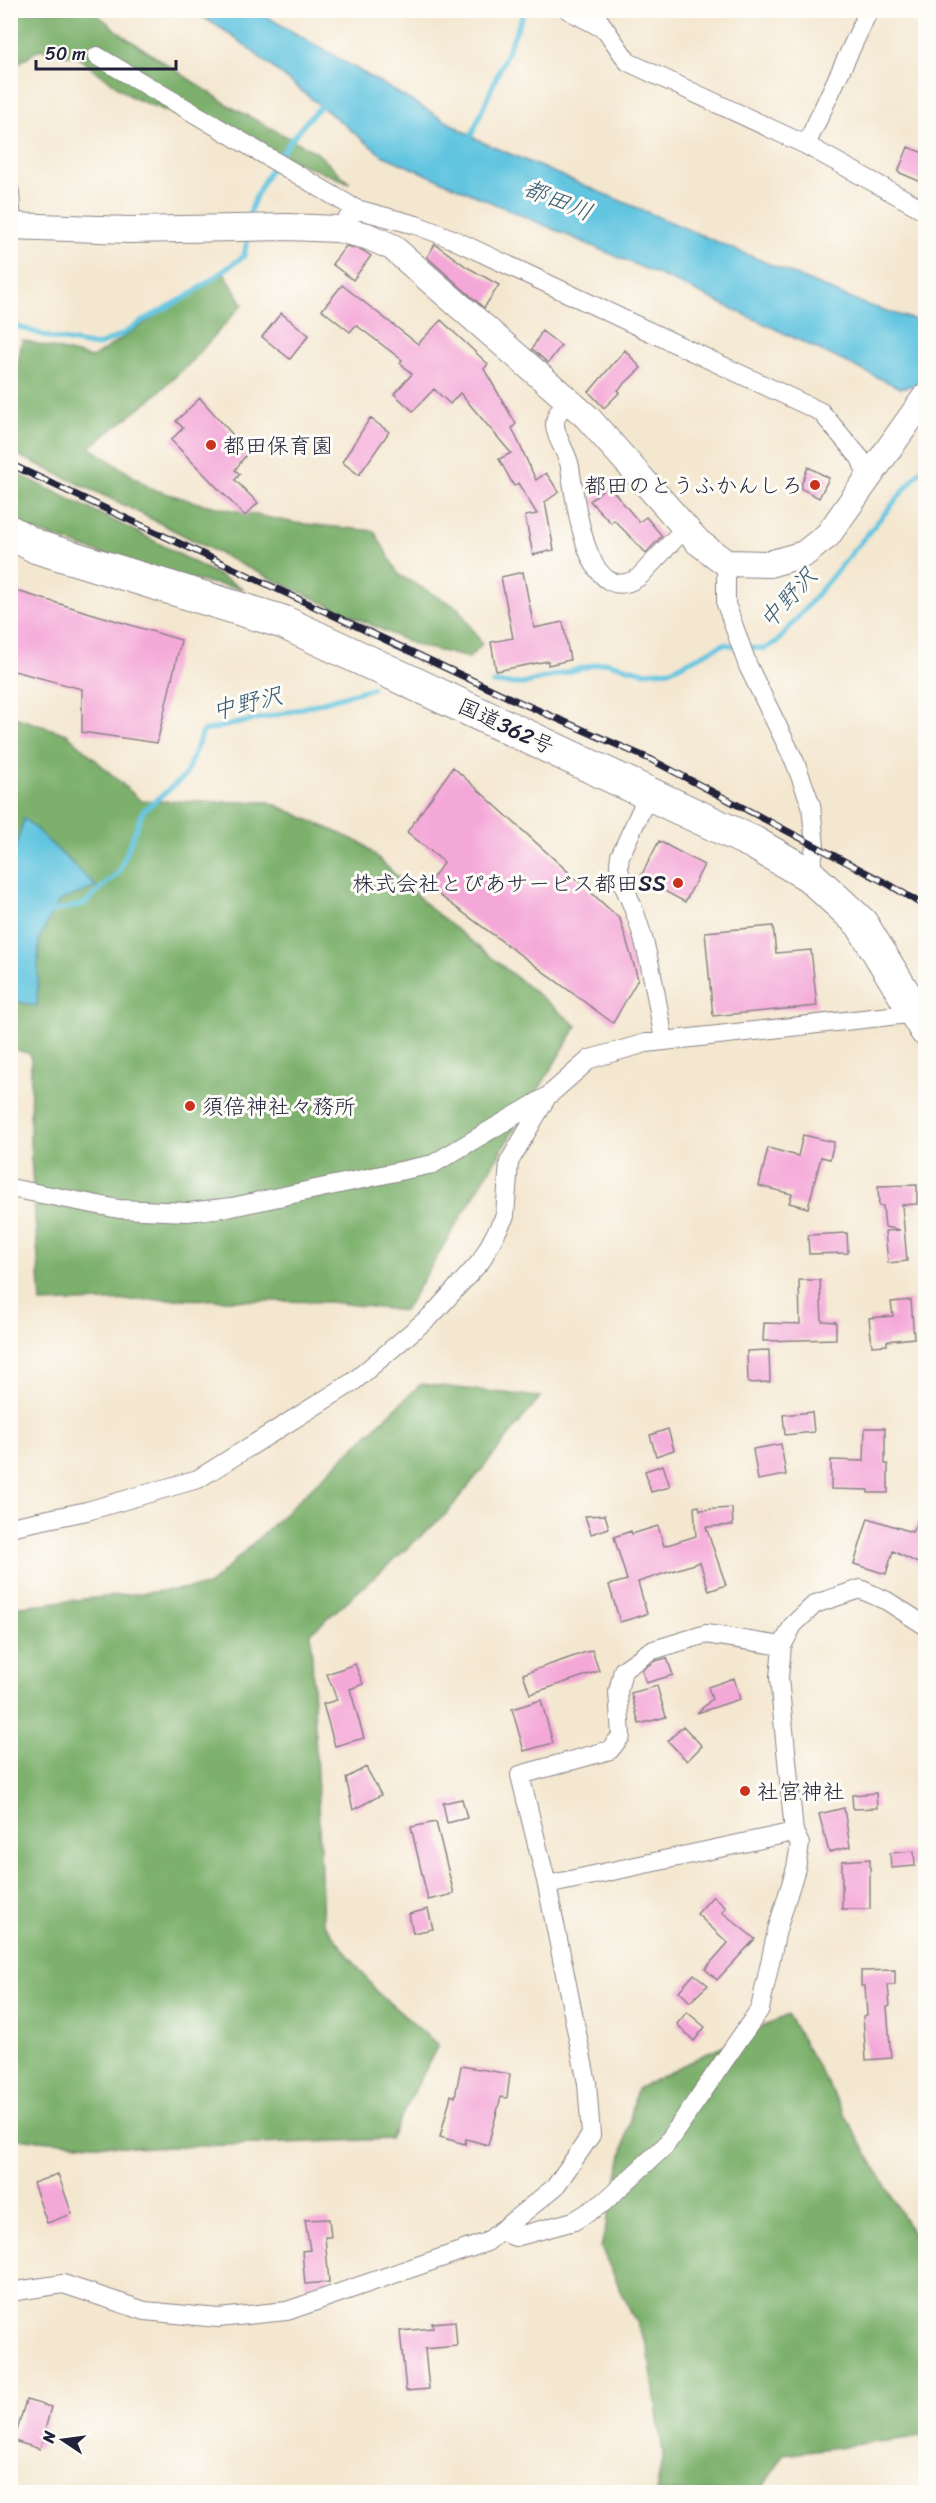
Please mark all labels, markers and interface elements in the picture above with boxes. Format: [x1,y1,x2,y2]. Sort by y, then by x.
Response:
scale bar [36,33,176,71]
text: 50 m [45,38,86,70]
water label: 都田川 [517,167,599,233]
place label: 都田保育園 [223,426,333,465]
marker: 都田保育園 [204,438,218,452]
place label: 都田のとうふかんしろ [584,466,803,505]
marker: 都田のとうふかんしろ [808,478,822,492]
water label: 中野沢 [748,556,828,639]
water label: 中野沢 [207,674,288,732]
street label: 国道362号 [451,687,561,765]
place label: 株式会社とぴあサービス都田SS [352,864,666,903]
marker: 株式会社とぴあサービス都田SS [671,876,685,890]
place label: 須倍神社々務所 [202,1087,356,1126]
marker: 須倍神社々務所 [183,1099,197,1113]
place label: 社宮神社 [757,1772,845,1811]
marker: 社宮神社 [738,1784,752,1798]
north arrow [33,2410,93,2470]
text: N [33,2427,64,2446]

